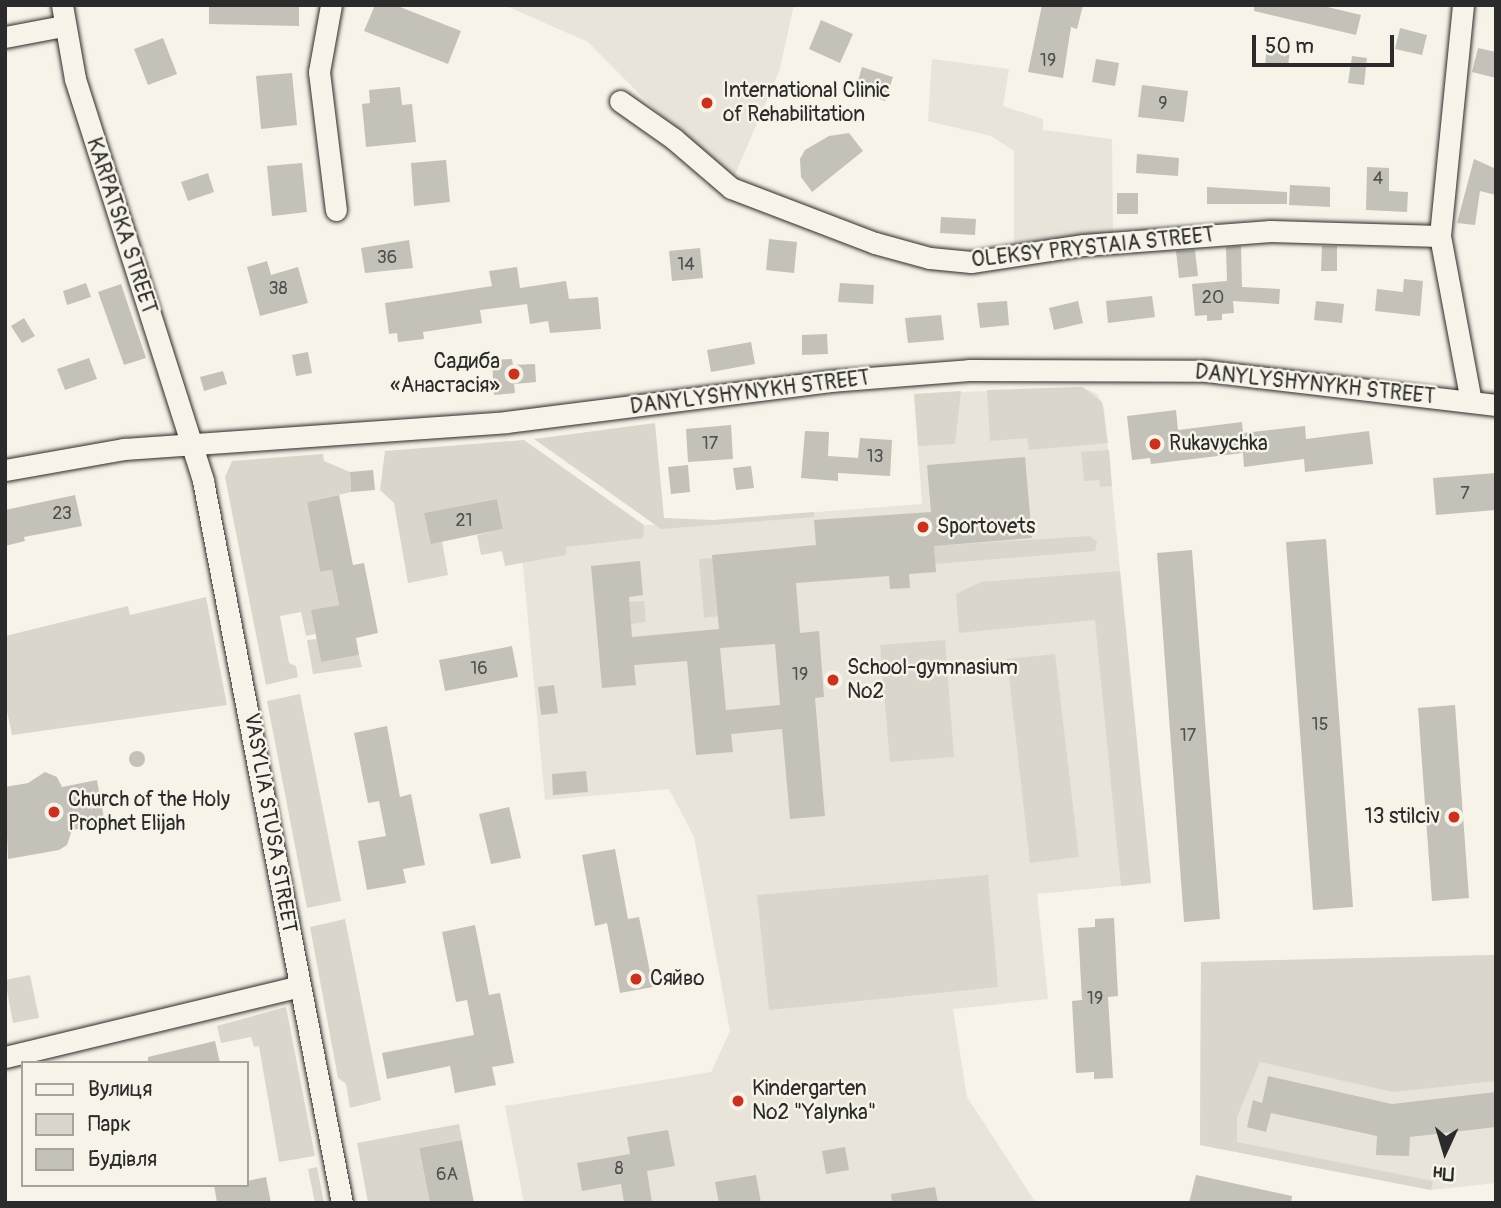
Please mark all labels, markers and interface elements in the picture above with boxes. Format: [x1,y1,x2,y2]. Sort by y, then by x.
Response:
scale bar [1256,21,1398,65]
text: 50 m [1265,33,1314,60]
house number: 19 [1040,50,1056,72]
place label: International Clinic of Rehabilitation [723,78,890,128]
marker: International Clinic of Rehabilitation [697,93,717,113]
house number: 9 [1158,93,1168,115]
street label: KARPATSKA STREET [81,135,161,317]
house number: 4 [1373,168,1383,190]
street label: OLEKSY PRYSTAIA STREET [970,223,1216,273]
house number: 36 [377,247,397,269]
house number: 14 [677,254,695,276]
house number: 38 [268,278,288,300]
house number: 20 [1202,287,1224,309]
place label: Садиба «Анастасія» [390,349,500,399]
street label: DANYLYSHYNYKH STREET [1194,360,1436,410]
marker: Садиба «Анастасія» [506,366,522,382]
street label: DANYLYSHYNYKH STREET [629,366,871,420]
place label: Rukavychka [1169,431,1268,457]
house number: 17 [702,433,718,455]
marker: Rukavychka [1147,436,1163,452]
house number: 13 [866,446,884,468]
house number: 7 [1460,483,1470,505]
house number: 23 [52,503,72,525]
house number: 21 [455,510,473,532]
place label: Sportovets [937,514,1035,540]
marker: Sportovets [915,519,931,535]
place label: School-gymnasium №2 [847,655,1018,705]
house number: 16 [470,658,488,680]
house number: 19 [792,664,808,686]
marker: School-gymnasium №2 [825,672,841,688]
street label: VASYLIA STUSA STREET [238,711,302,935]
house number: 15 [1312,714,1328,736]
house number: 17 [1180,725,1196,747]
place label: Church of the Holy Prophet Elijah [68,787,230,837]
marker: Church of the Holy Prophet Elijah [46,804,62,820]
place label: 13 stilciv [1364,804,1440,830]
marker: 13 stilciv [1446,809,1462,825]
place label: Сяйво [650,966,705,992]
marker: Сяйво [628,971,644,987]
house number: 19 [1087,988,1103,1010]
legend [21,1061,248,1187]
text: Вулиця [88,1076,152,1103]
place label: Kindergarten №2 "Yalynka" [752,1076,876,1126]
marker: Kindergarten №2 "Yalynka" [730,1093,746,1109]
text: Парк [88,1111,131,1138]
north arrow [1410,1117,1480,1187]
text: Будівля [88,1146,157,1173]
house number: 8 [614,1158,624,1180]
text: Пн [1432,1160,1455,1186]
house number: 6А [436,1164,458,1186]

